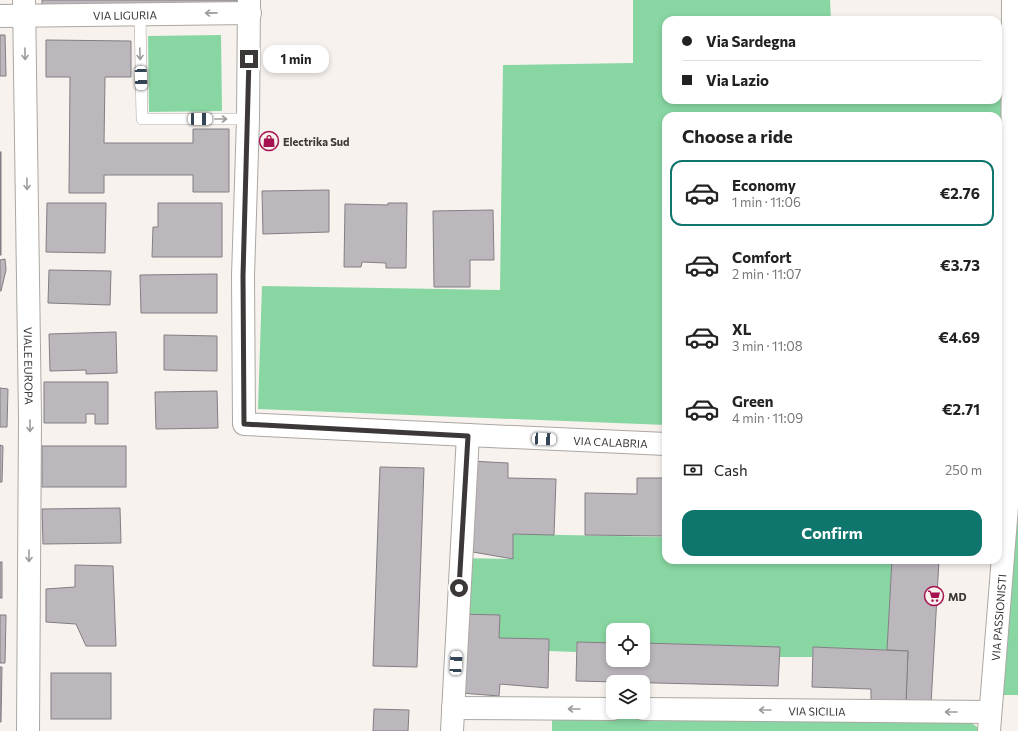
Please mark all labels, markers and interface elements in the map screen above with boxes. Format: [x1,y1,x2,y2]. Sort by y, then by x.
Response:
street label: VIA LIGURIA [93,8,157,21]
one-way arrow [205,9,218,17]
text: Via Sardegna [706,32,796,50]
callout: 1 min [263,45,329,73]
one-way arrow [21,47,29,60]
one-way arrow [137,47,144,60]
route end [240,50,258,68]
text: 1 min [281,51,311,67]
car [135,66,147,90]
text: Via Lazio [706,71,769,89]
car [188,113,212,125]
one-way arrow [214,115,227,123]
text: Choose a ride [682,125,793,147]
shop icon: Electrika Sud [258,130,280,152]
place label: Electrika Sud [283,135,349,148]
icon: car [684,175,720,211]
text: Economy [732,176,796,194]
one-way arrow [23,177,31,190]
text: €2.76 [940,184,980,202]
text: 1 min · 11:06 [732,194,801,210]
icon: car [684,247,720,283]
text: Comfort [732,248,792,266]
text: €3.73 [940,256,980,274]
text: 2 min · 11:07 [732,266,801,282]
icon: car [684,319,720,355]
text: XL [732,320,751,338]
street label: VIALE EUROPA [22,327,36,405]
text: €4.69 [938,328,980,346]
text: 3 min · 11:08 [732,338,803,354]
icon: car [684,391,720,427]
text: Green [732,392,773,410]
text: €2.71 [942,400,980,418]
text: 4 min · 11:09 [732,410,803,426]
one-way arrow [26,419,34,432]
car [532,432,556,446]
street label: VIA CALABRIA [573,433,648,450]
icon: cash [682,459,704,481]
text: Cash [714,461,748,479]
text: 250 m [945,462,982,478]
button: Confirm [682,510,982,556]
one-way arrow [25,549,33,562]
street label: VIA PASSIONISTI [988,573,1008,661]
route start [450,579,468,597]
supermarket icon: MD [923,585,945,607]
place label: MD [948,590,967,603]
map controls [606,623,650,719]
button: locate [606,623,650,667]
car [449,651,463,675]
button: layers [606,675,650,719]
street label: VIA SICILIA [788,704,846,717]
one-way arrow [568,705,581,713]
one-way arrow [759,706,772,714]
one-way arrow [945,708,958,716]

